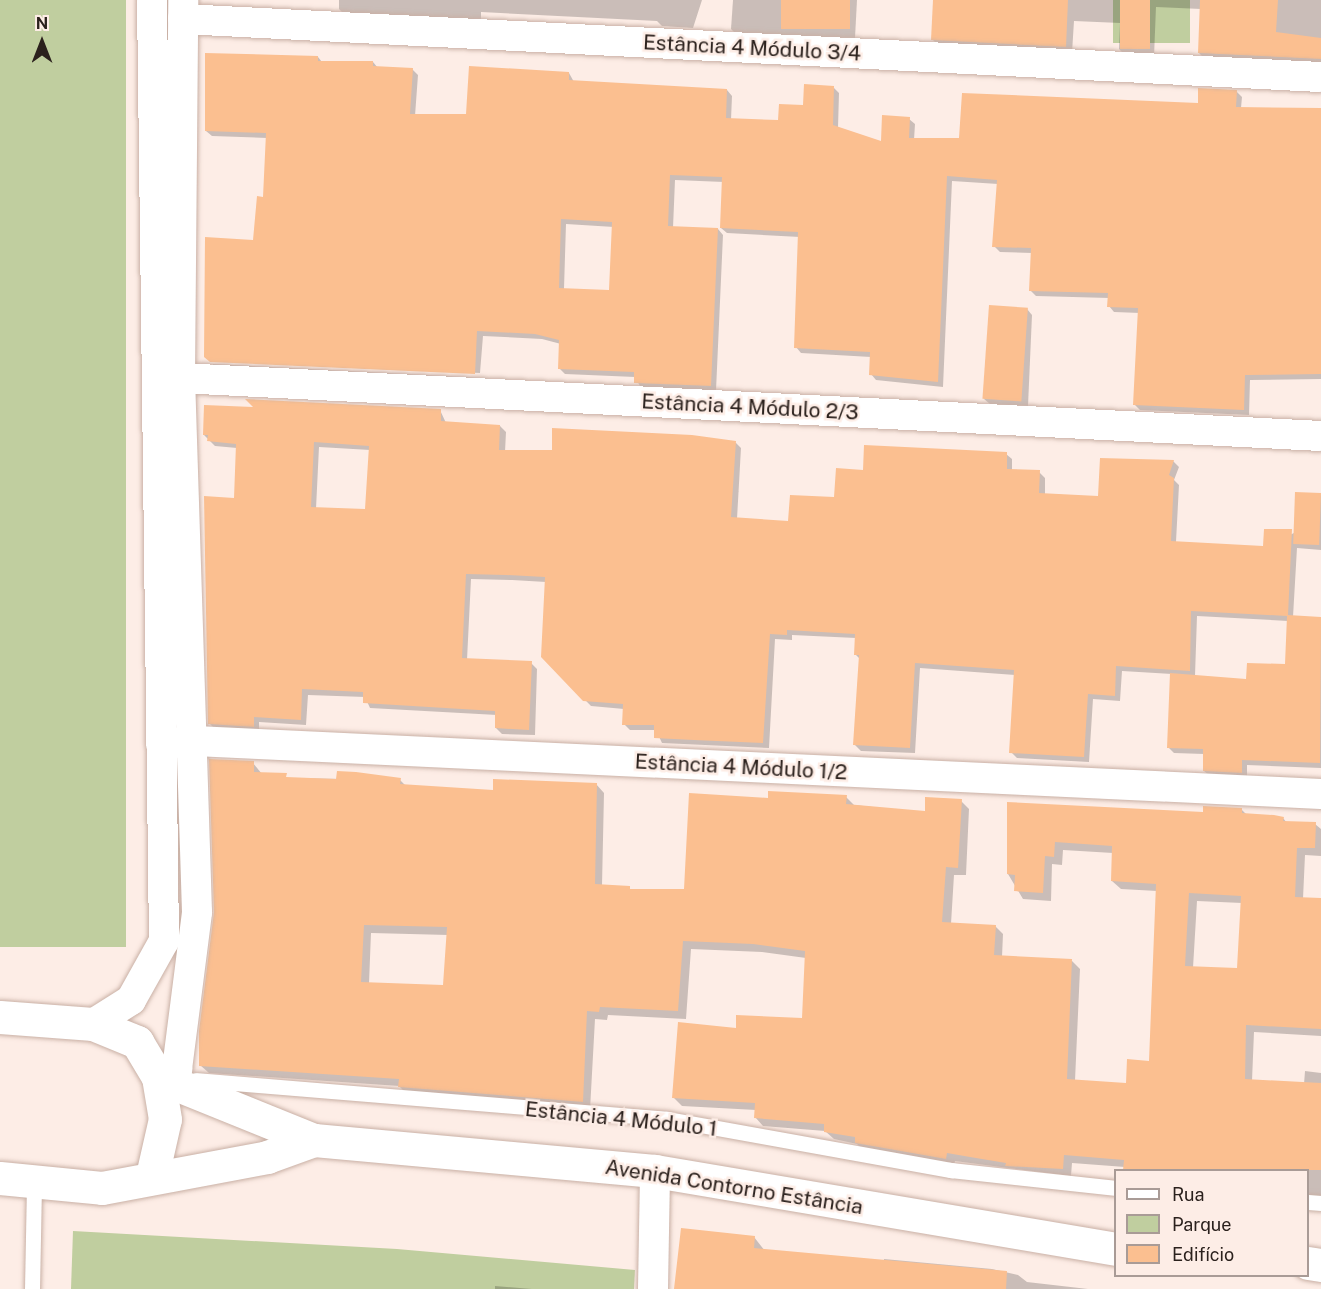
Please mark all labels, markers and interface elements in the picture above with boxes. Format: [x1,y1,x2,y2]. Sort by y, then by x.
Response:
north arrow [12,12,72,72]
text: N [36,14,48,33]
street label: Estância 4 Módulo 3/4 [642,30,862,66]
street label: Estância 4 Módulo 2/3 [641,389,859,425]
street label: Estância 4 Módulo 1/2 [634,749,848,785]
street label: Estância 4 Módulo 1 [524,1096,718,1142]
street label: Avenida Contorno Estância [603,1154,865,1220]
legend [1114,1169,1309,1277]
text: Rua [1172,1184,1204,1205]
text: Parque [1172,1214,1232,1235]
text: Edifício [1172,1244,1234,1265]

